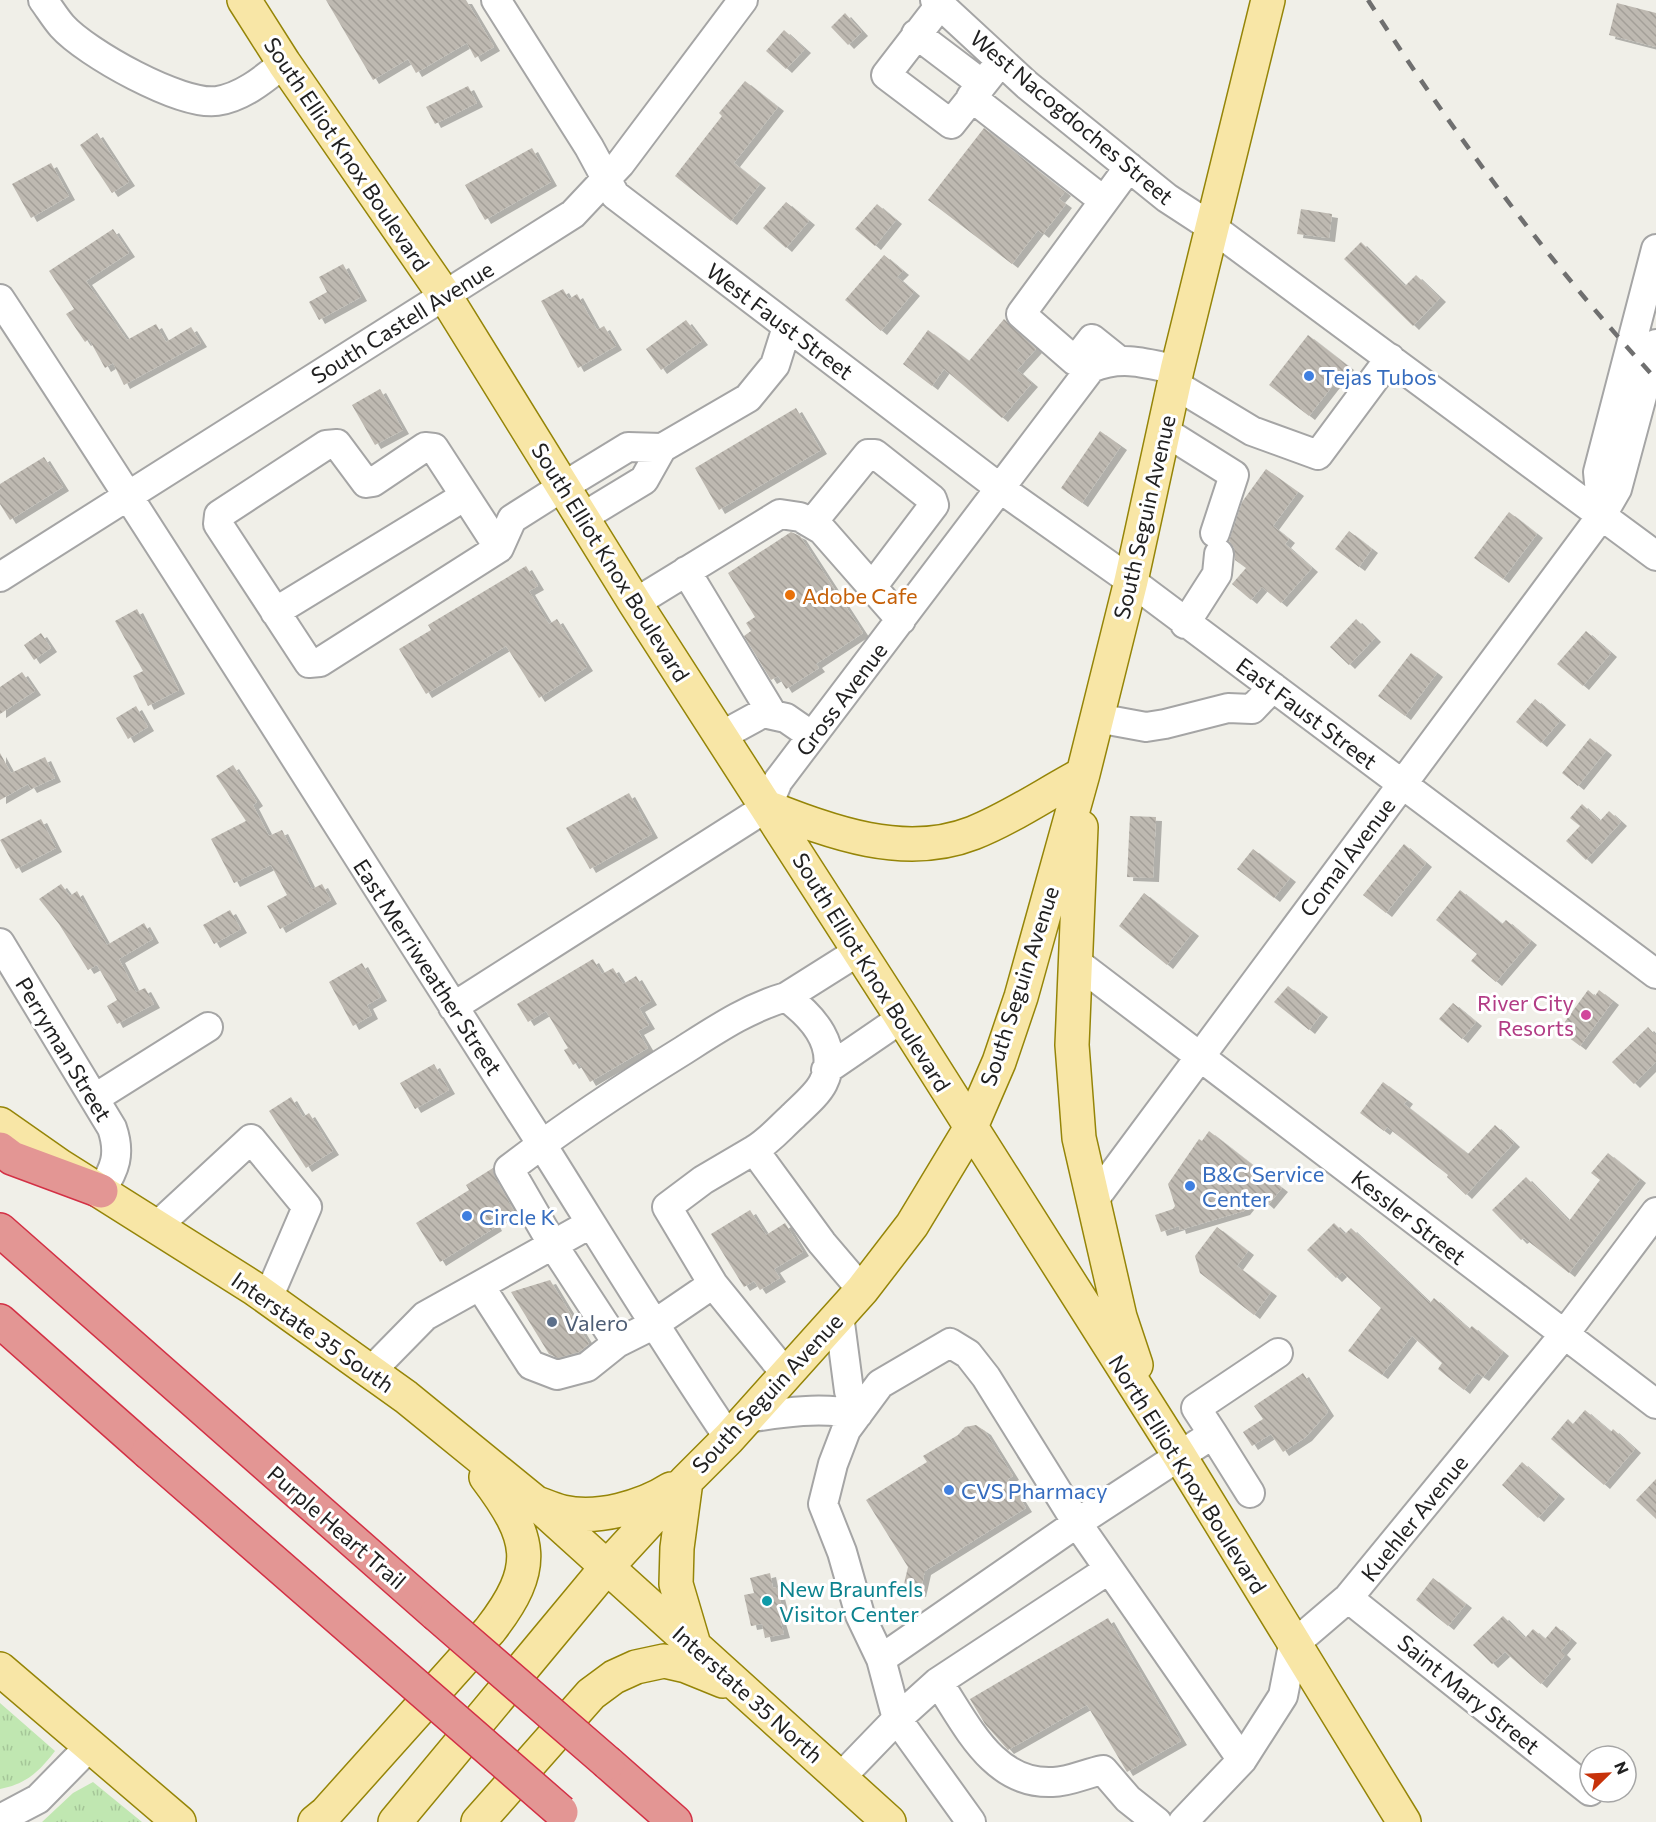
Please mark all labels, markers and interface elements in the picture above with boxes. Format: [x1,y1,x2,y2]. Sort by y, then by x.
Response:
street label: West Nacogdoches Street [965,24,1179,210]
street label: South Elliot Knox Boulevard [259,32,435,276]
street label: South Castell Avenue [306,255,498,389]
street label: West Faust Street [701,257,859,385]
place label: Tejas Tubos [1321,363,1437,390]
marker: Tejas Tubos [1302,369,1316,383]
street label: South Seguin Avenue [1107,412,1181,622]
street label: South Elliot Knox Boulevard [526,438,696,686]
place label: Adobe Cafe [802,582,918,609]
marker: Adobe Cafe [783,588,797,602]
street label: Gross Avenue [790,637,892,761]
street label: East Faust Street [1231,651,1383,775]
street label: Comal Avenue [1293,792,1401,922]
street label: South Elliot Knox Boulevard [787,848,957,1096]
street label: East Merriweather Street [348,854,508,1080]
street label: South Seguin Avenue [974,883,1064,1089]
street label: Perryman Street [10,972,118,1126]
place label: River City Resorts [1477,989,1574,1041]
marker: River City Resorts [1579,1008,1593,1022]
place label: B&C Service Center [1202,1160,1324,1212]
street label: Kessler Street [1346,1164,1472,1270]
marker: B&C Service Center [1183,1179,1197,1193]
place label: Circle K [479,1203,555,1230]
marker: Circle K [460,1209,474,1223]
street label: Interstate 35 South [227,1266,399,1398]
street label: South Seguin Avenue [686,1307,848,1479]
place label: Valero [564,1309,628,1336]
marker: Valero [545,1315,559,1329]
street label: North Elliot Knox Boulevard [1103,1350,1273,1598]
street label: Kuehler Avenue [1355,1449,1473,1587]
street label: Purple Heart Trail [262,1460,412,1594]
place label: CVS Pharmacy [961,1477,1108,1504]
marker: CVS Pharmacy [942,1483,956,1497]
place label: New Braunfels Visitor Center [779,1575,923,1627]
marker: New Braunfels Visitor Center [760,1594,774,1608]
street label: Interstate 35 North [667,1620,829,1768]
street label: Saint Mary Street [1393,1628,1545,1760]
north arrow [1578,1744,1638,1804]
text: N [1611,1758,1633,1777]

